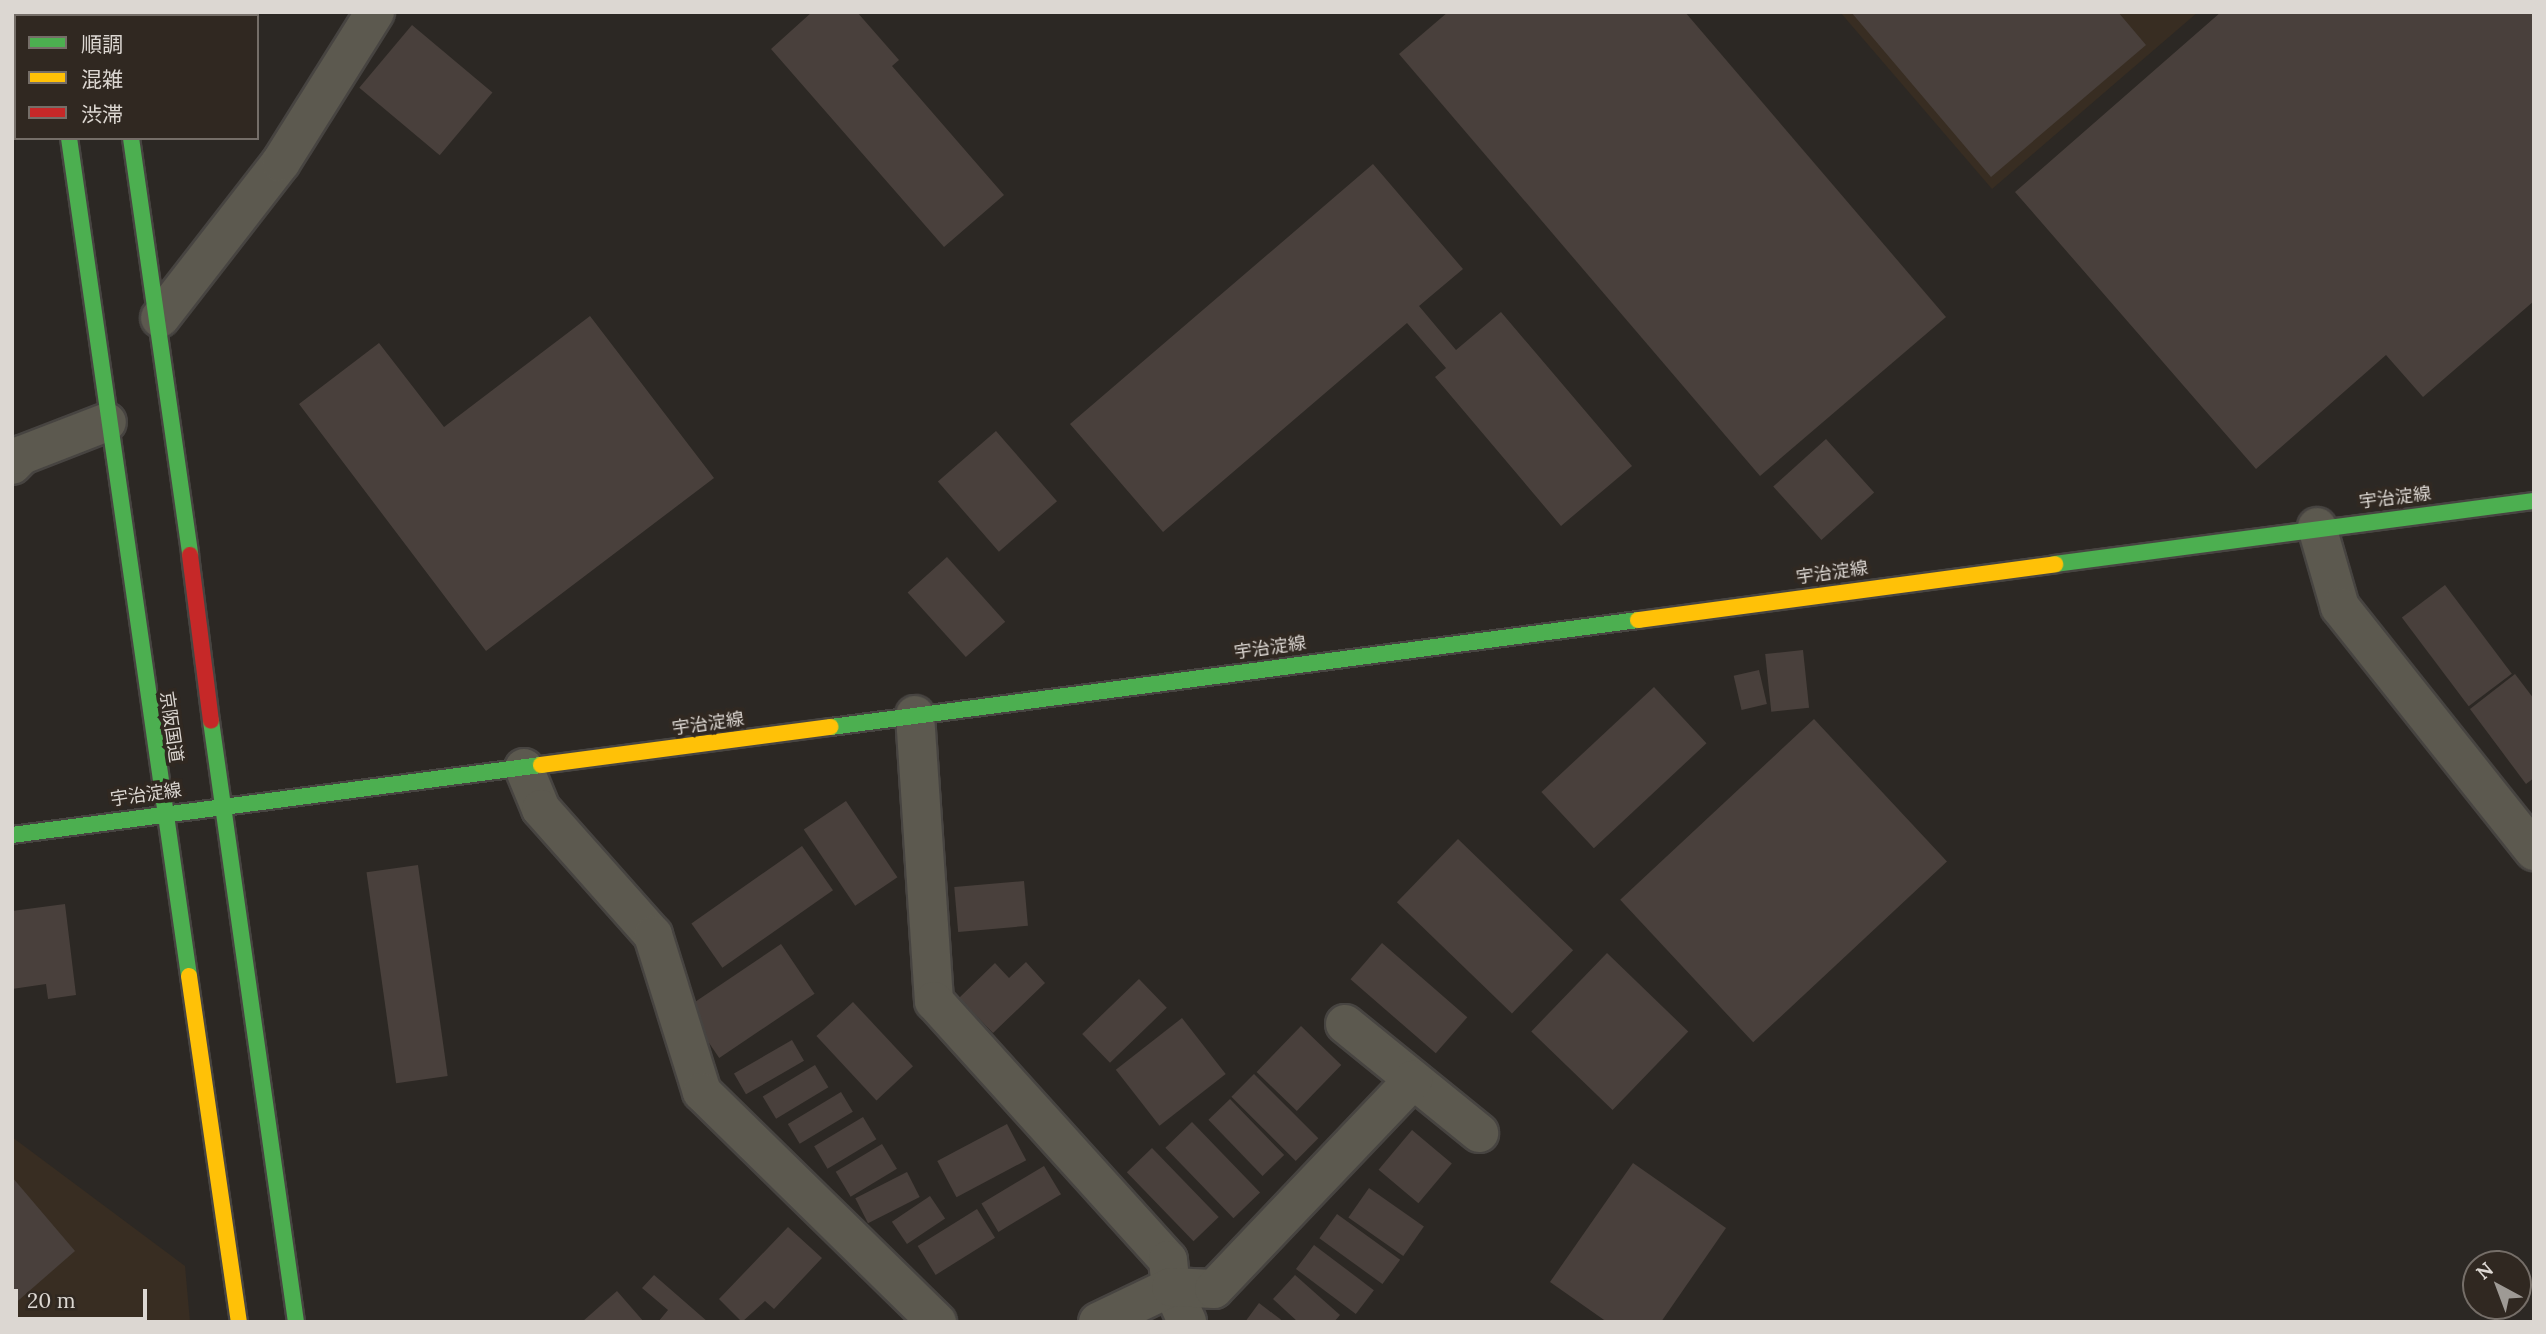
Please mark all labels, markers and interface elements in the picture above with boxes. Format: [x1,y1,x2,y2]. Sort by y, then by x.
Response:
legend [14,14,259,140]
text: 順調 [81,31,123,58]
text: 混雑 [81,66,123,93]
text: 渋滞 [81,101,123,128]
street label: 宇治淀線 [2358,483,2432,513]
street label: 宇治淀線 [1795,557,1869,589]
street label: 宇治淀線 [1233,632,1307,664]
street label: 京阪国道 [155,690,187,764]
street label: 宇治淀線 [671,708,745,740]
street label: 宇治淀線 [109,779,183,811]
north arrow [2462,1250,2532,1320]
text: N [2471,1257,2498,1285]
scale bar [18,1274,150,1318]
text: 20 m [27,1287,76,1314]

